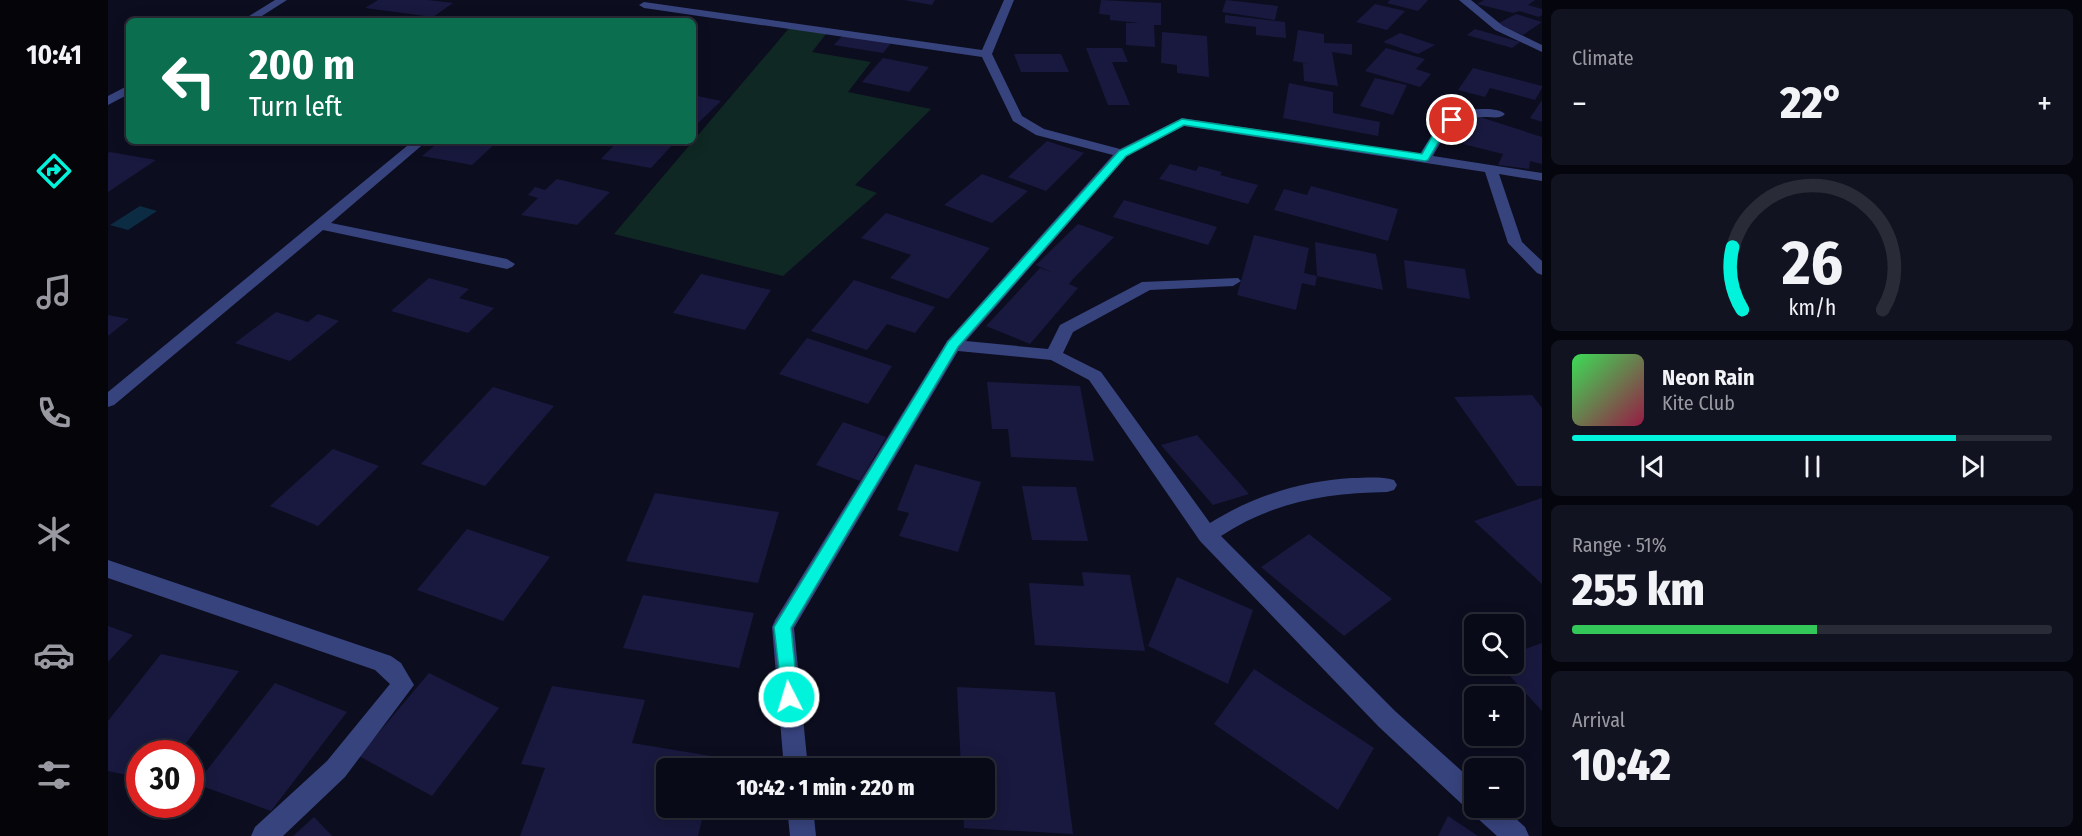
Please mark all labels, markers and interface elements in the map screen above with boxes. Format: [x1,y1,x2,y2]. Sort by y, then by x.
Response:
text: 10:41 [26,39,82,71]
text: 200 m [249,40,355,90]
icon: left [150,42,228,120]
text: Climate [1572,46,1634,70]
text: 22° [1780,76,1844,130]
text: − [1572,84,1587,124]
text: + [2037,84,2052,124]
text: Turn left [249,91,342,123]
pin [1426,94,1477,145]
icon: arrive [1435,103,1468,136]
icon: directions [33,150,75,192]
text: 26 [1780,226,1843,301]
icon: music [33,271,75,313]
text: km/h [1788,295,1836,321]
text: Neon Rain [1662,364,1755,391]
text: Kite Club [1662,391,1735,415]
icon: phone [33,392,75,434]
icon: previous [1636,450,1669,483]
icon: pause [1796,450,1829,483]
icon: next [1956,450,1989,483]
icon: climate [33,513,75,555]
text: Range · 51% [1572,533,1667,557]
text: 255 km [1572,563,1705,617]
map controls [1464,614,1524,818]
button: search [1464,614,1524,674]
icon: car [33,634,75,676]
position arrow [757,665,821,729]
button: + [1464,686,1524,746]
text: Arrival [1572,708,1625,732]
text: 10:42 [1572,738,1671,792]
speed limit sign: 30 [126,740,204,818]
icon: filters [33,754,75,796]
button: − [1464,758,1524,818]
text: 10:42 · 1 min · 220 m [737,774,914,801]

